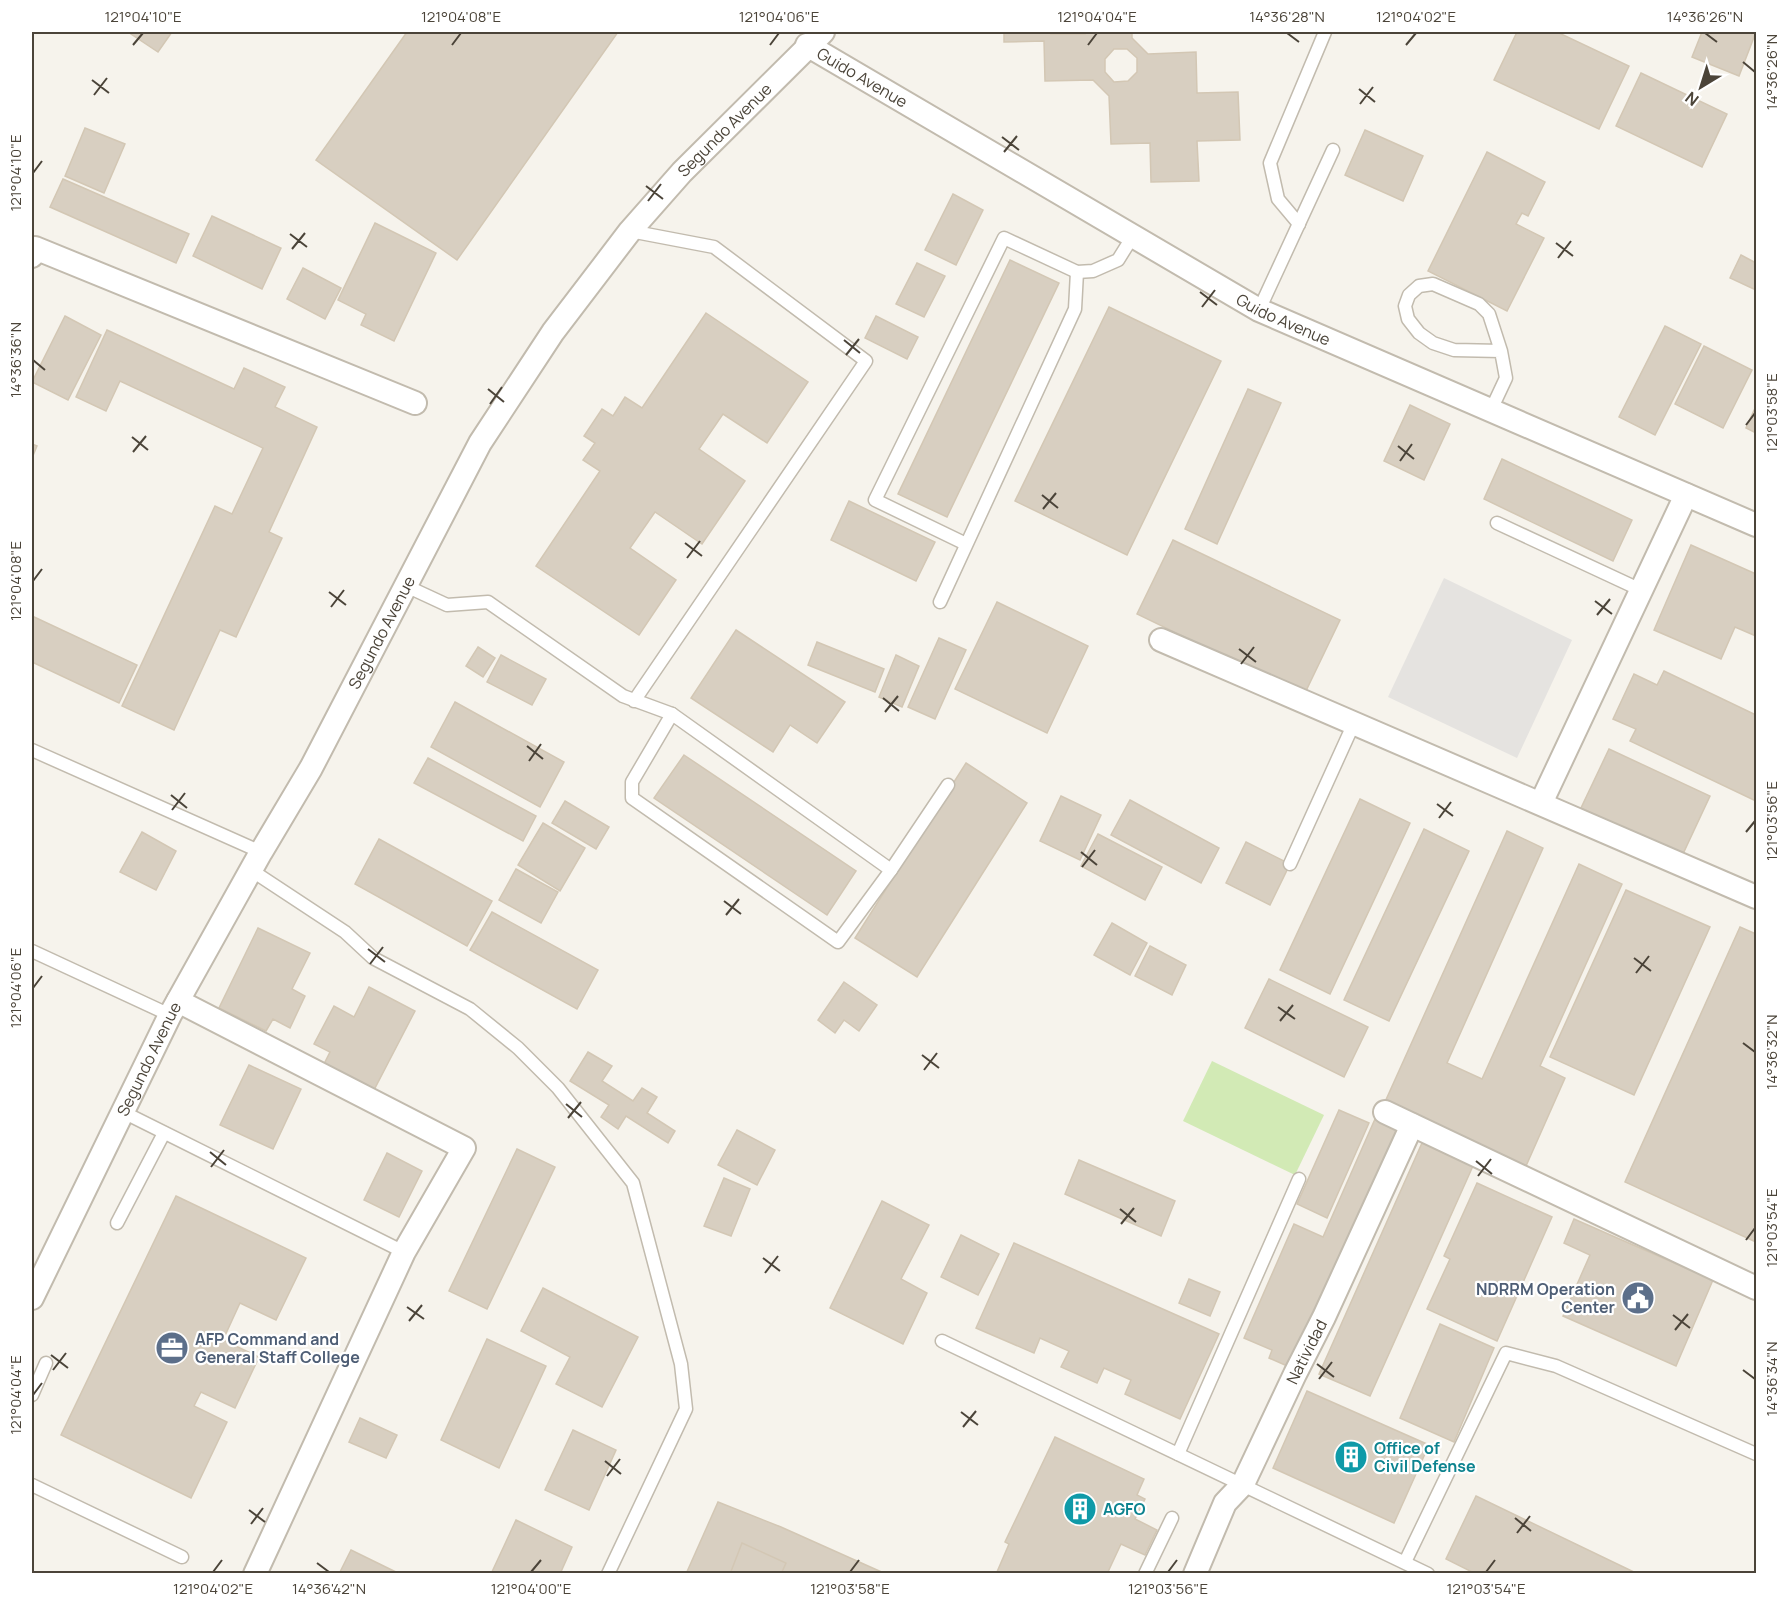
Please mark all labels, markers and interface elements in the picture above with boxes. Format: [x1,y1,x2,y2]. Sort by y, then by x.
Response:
text: 121°04'10"E [104,6,182,27]
text: 121°04'08"E [421,6,501,27]
text: 121°04'06"E [739,6,819,27]
text: 121°04'04"E [1057,6,1137,27]
text: 14°36'28"N [1249,6,1325,27]
text: 121°04'02"E [1376,6,1456,27]
text: 14°36'26"N [1667,6,1743,27]
text: 14°36'26"N [1761,34,1782,110]
street label: Guido Avenue [813,42,912,113]
north arrow [1671,57,1731,117]
street label: Segundo Avenue [673,78,776,182]
text: N [1680,87,1703,111]
text: 121°04'10"E [5,134,26,212]
street label: Guido Avenue [1232,288,1334,351]
text: 14°36'36"N [5,322,26,398]
text: 121°03'58"E [1761,373,1782,453]
text: 121°04'08"E [5,541,26,621]
street label: Segundo Avenue [343,572,420,693]
text: 121°03'56"E [1761,781,1782,861]
text: 121°04'06"E [5,948,26,1028]
street label: Segundo Avenue [111,998,186,1120]
text: 14°36'32"N [1761,1014,1782,1090]
text: 121°03'54"E [1761,1188,1782,1268]
place label: NDRRM Operation Center [1476,1278,1615,1318]
public building icon: NDRRM Operation Center [1620,1280,1656,1316]
street label: Natividad [1281,1316,1332,1388]
place label: AFP Command and General Staff College [195,1328,360,1368]
office icon: AFP Command and General Staff College [154,1330,190,1366]
text: 14°36'34"N [1761,1341,1782,1417]
text: 121°04'04"E [5,1355,26,1435]
place label: Office of Civil Defense [1374,1437,1476,1477]
building icon: Office of Civil Defense [1333,1439,1369,1475]
building icon: AGFO [1062,1491,1098,1527]
place label: AGFO [1103,1498,1146,1520]
text: 121°04'02"E [173,1578,253,1599]
text: 14°36'42"N [292,1578,366,1599]
text: 121°04'00"E [491,1578,571,1599]
text: 121°03'58"E [810,1578,890,1599]
text: 121°03'56"E [1128,1578,1208,1599]
text: 121°03'54"E [1446,1578,1526,1599]

